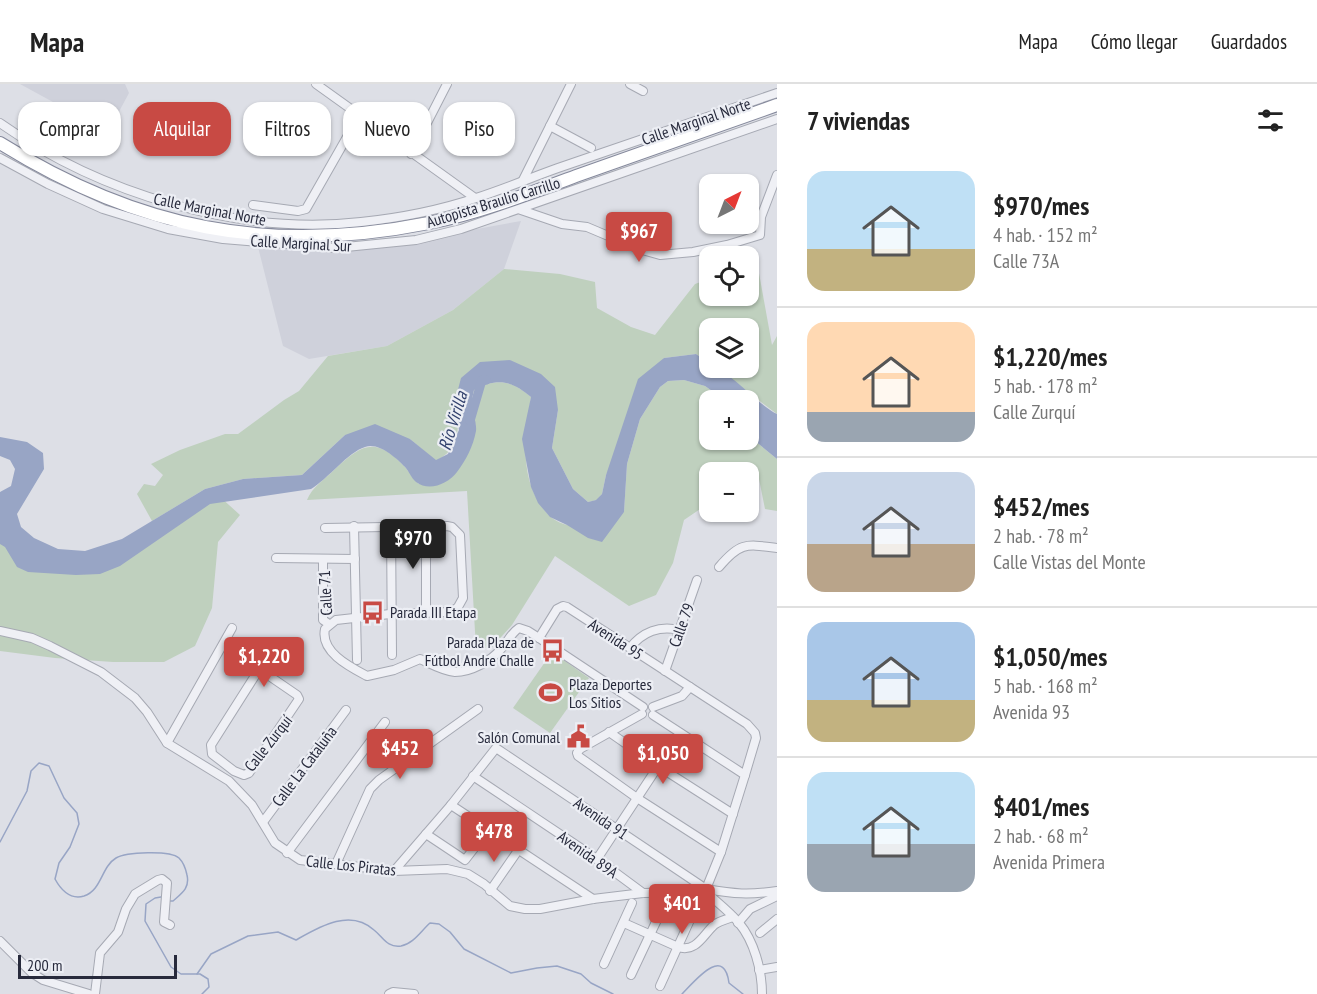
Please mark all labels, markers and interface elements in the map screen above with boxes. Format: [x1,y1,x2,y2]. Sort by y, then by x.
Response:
text: Mapa [30,23,84,60]
text: Mapa [1019,28,1058,55]
text: Cómo llegar [1091,28,1178,55]
text: Guardados [1211,28,1287,55]
street label: Calle Marginal Norte [639,93,753,149]
chip: Comprar [18,102,121,156]
chip: Alquilar [133,102,231,156]
chip: Filtros [243,102,331,156]
chip: Nuevo [343,102,431,156]
chip: Piso [443,102,515,156]
text: 7 viviendas [807,104,910,137]
icon: filters [1254,104,1287,137]
street label: Autopista Braulio Carrillo [424,172,562,232]
north arrow [699,174,759,234]
map controls [699,174,759,522]
street label: Calle Marginal Norte [152,188,268,230]
text: $970/mes [993,189,1089,222]
icon: home [855,195,927,267]
pin: $967 [603,212,675,263]
text: $967 [620,218,658,244]
text: 4 hab. · 152 m² [993,222,1098,248]
street label: Calle Marginal Sur [250,230,353,256]
button: locate [699,246,759,306]
text: Calle 73A [993,248,1059,274]
button: layers [699,318,759,378]
text: $1,220/mes [993,340,1107,373]
icon: home [855,346,927,418]
text: 5 hab. · 178 m² [993,373,1098,399]
water label: Río Virilla [433,388,473,453]
button: + [699,390,759,450]
text: Calle Zurquí [993,399,1076,425]
button: − [699,462,759,522]
text: $452/mes [993,490,1089,523]
icon: home [855,496,927,568]
pin: $970 [377,519,449,570]
text: 2 hab. · 78 m² [993,523,1089,549]
text: $970 [394,525,432,551]
text: Calle Vistas del Monte [993,549,1146,575]
street label: Calle 71 [314,570,336,616]
bus stop icon: Parada III Etapa [359,599,385,625]
street label: Calle 79 [664,600,698,650]
place label: Parada III Etapa [390,602,476,622]
street label: Avenida 95 [585,614,647,664]
place label: Parada Plaza de Fútbol Andre Challe [425,632,534,670]
pin: $1,220 [215,637,313,688]
bus stop icon: Parada Plaza de Fútbol Andre Challe [539,638,565,664]
text: $1,050/mes [993,640,1107,673]
text: $1,220 [238,643,290,669]
icon: home [855,646,927,718]
text: 5 hab. · 168 m² [993,673,1098,699]
place label: Plaza Deportes Los Sitios [569,674,652,712]
sports icon: Plaza Deportes Los Sitios [538,680,564,706]
text: Avenida 93 [993,699,1070,725]
street label: Calle Zurquí [240,710,297,775]
street label: Calle La Cataluña [267,722,341,810]
public building icon: Salón Comunal [565,724,591,750]
place label: Salón Comunal [477,727,560,747]
pin: $452 [364,729,436,780]
pin: $1,050 [614,734,712,785]
text: $452 [381,735,419,761]
text: $1,050 [637,740,689,766]
text: $401/mes [993,790,1089,823]
street label: Avenida 91 [570,793,632,843]
icon: home [855,796,927,868]
pin: $478 [458,812,530,863]
text: $478 [475,818,513,844]
text: 2 hab. · 68 m² [993,823,1089,849]
street label: Avenida 89A [554,826,622,882]
text: Avenida Primera [993,849,1105,875]
street label: Calle Los Piratas [305,850,397,880]
pin: $401 [646,884,718,935]
text: $401 [663,890,701,916]
scale bar [18,952,177,980]
text: 200 m [27,955,62,975]

